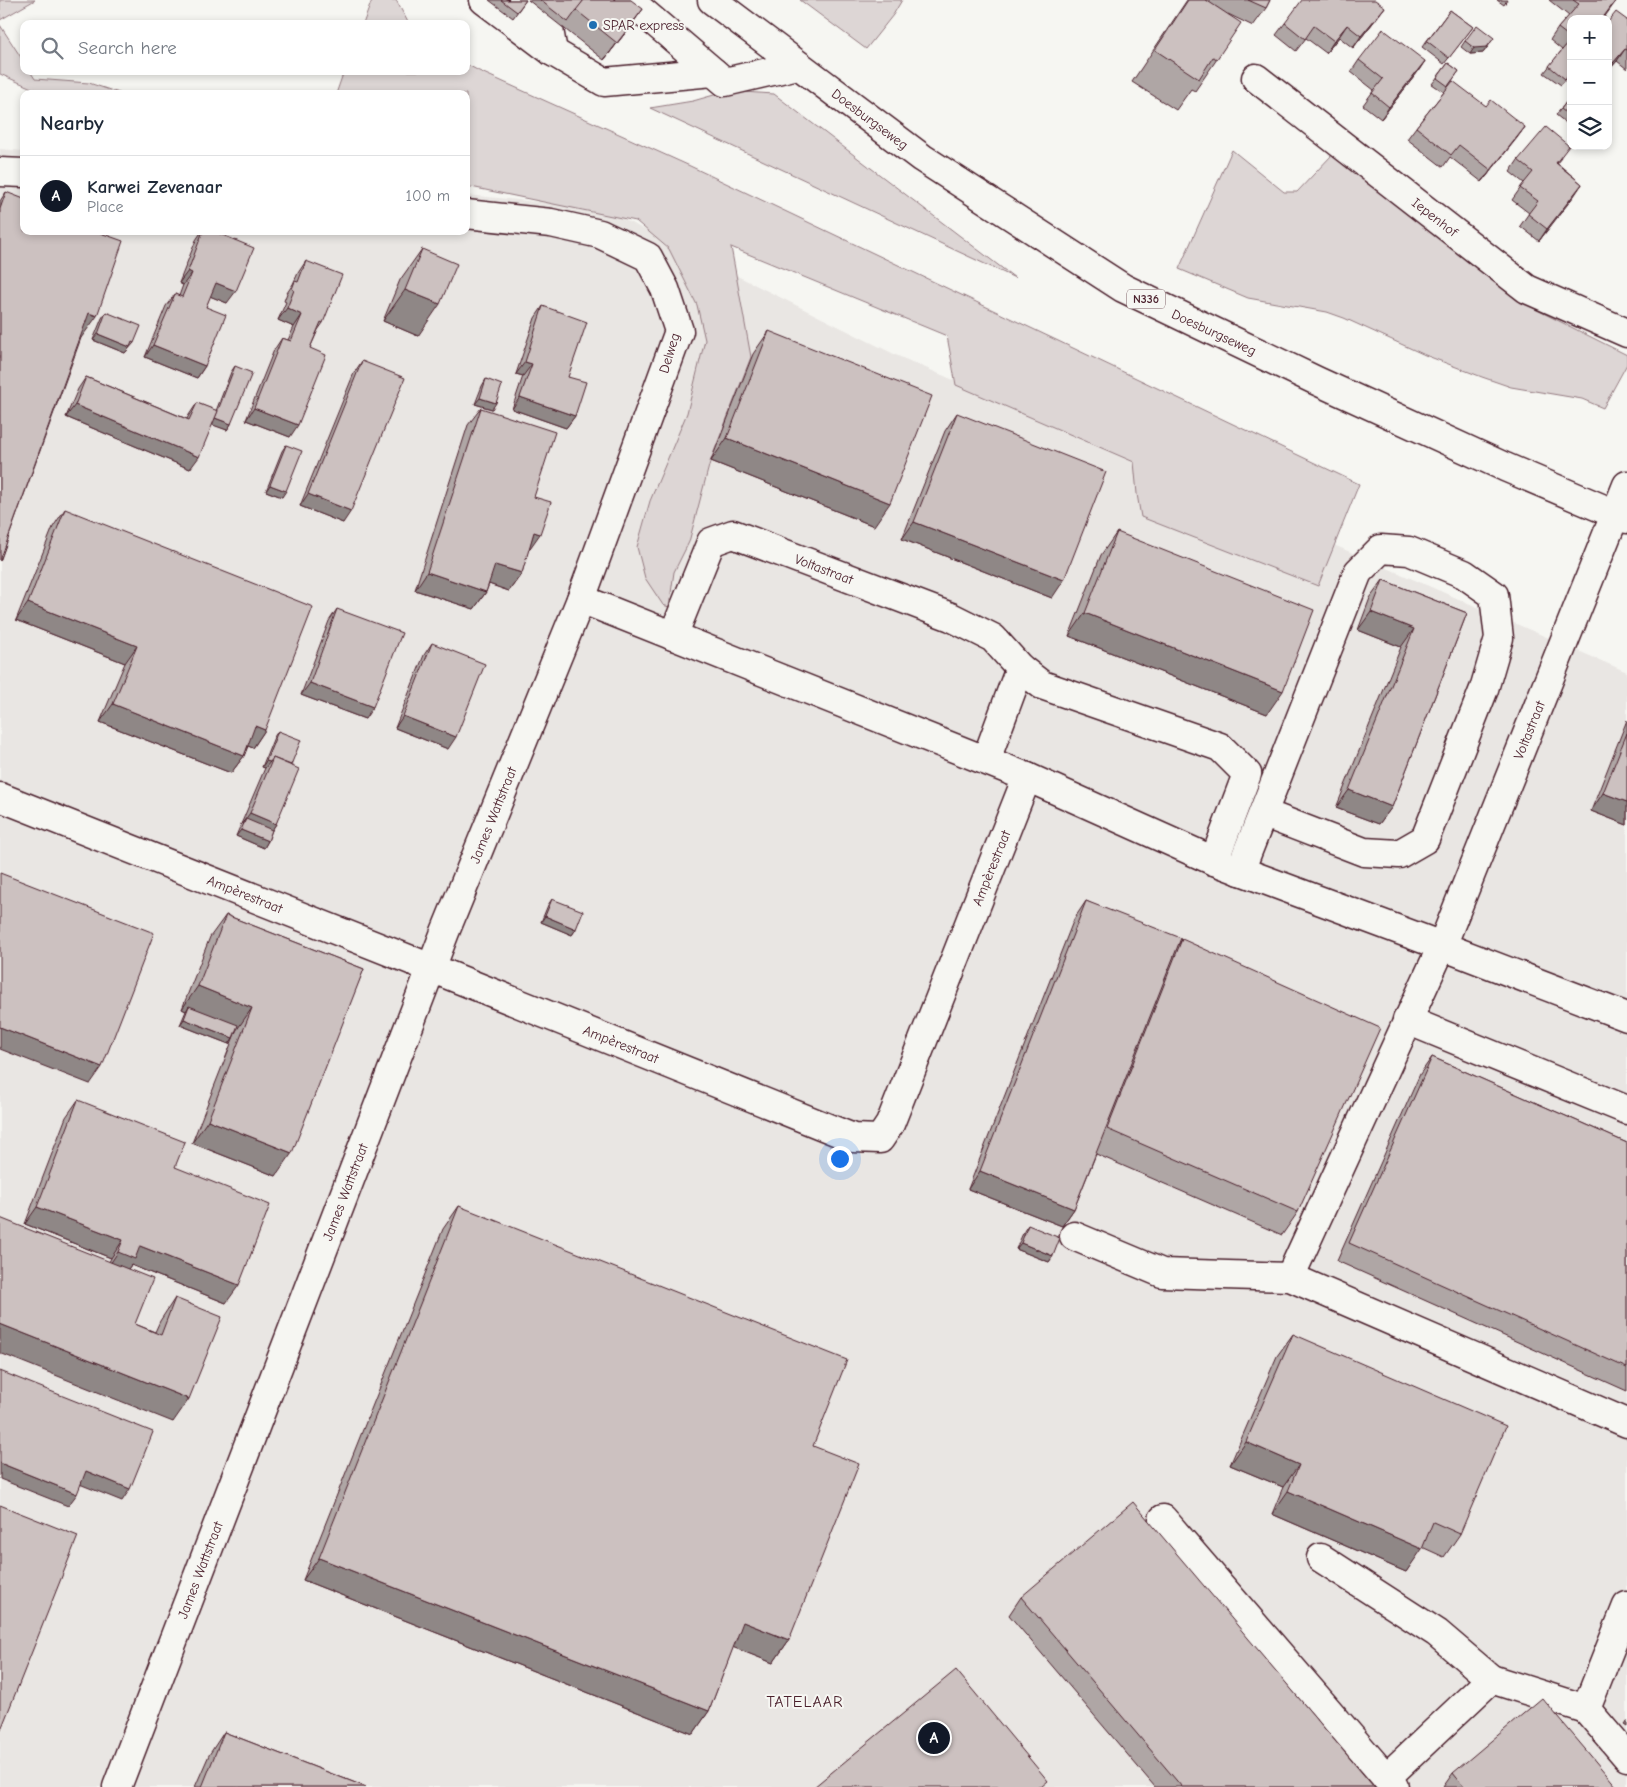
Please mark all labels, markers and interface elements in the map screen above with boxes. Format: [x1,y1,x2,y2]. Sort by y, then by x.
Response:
map controls [1567,15,1612,150]
button: + [1567,15,1612,60]
place label: SPAR express [603,17,684,34]
marker: SPAR express [587,19,599,31]
search box [20,20,470,75]
icon: search [38,34,66,62]
text: Search here [78,37,177,59]
button: − [1567,60,1612,105]
street label: Doesburgseweg [828,85,911,154]
button: layers [1567,105,1612,150]
text: Nearby [40,111,104,135]
text: Karwei Zevenaar [87,176,222,198]
text: A [52,187,60,205]
text: 100 m [406,187,450,205]
street label: Iepenhof [1408,194,1462,241]
text: Place [87,198,123,216]
road number: N336 [1127,290,1165,308]
street label: Doesburgseweg [1169,305,1259,360]
street label: Delweg [655,331,684,375]
street label: Voltastraat [792,551,857,589]
street label: Voltastraat [1510,698,1549,762]
street label: James Wattstraat [466,763,521,866]
street label: Ampèrestraat [969,827,1015,908]
street label: Ampèrestraat [205,872,286,918]
street label: Ampèrestraat [581,1022,662,1068]
street label: James Wattstraat [319,1140,372,1243]
your location [827,1146,853,1172]
street label: James Wattstraat [174,1518,227,1621]
district label: TATELAAR [766,1693,844,1711]
pin: A [918,1719,950,1757]

